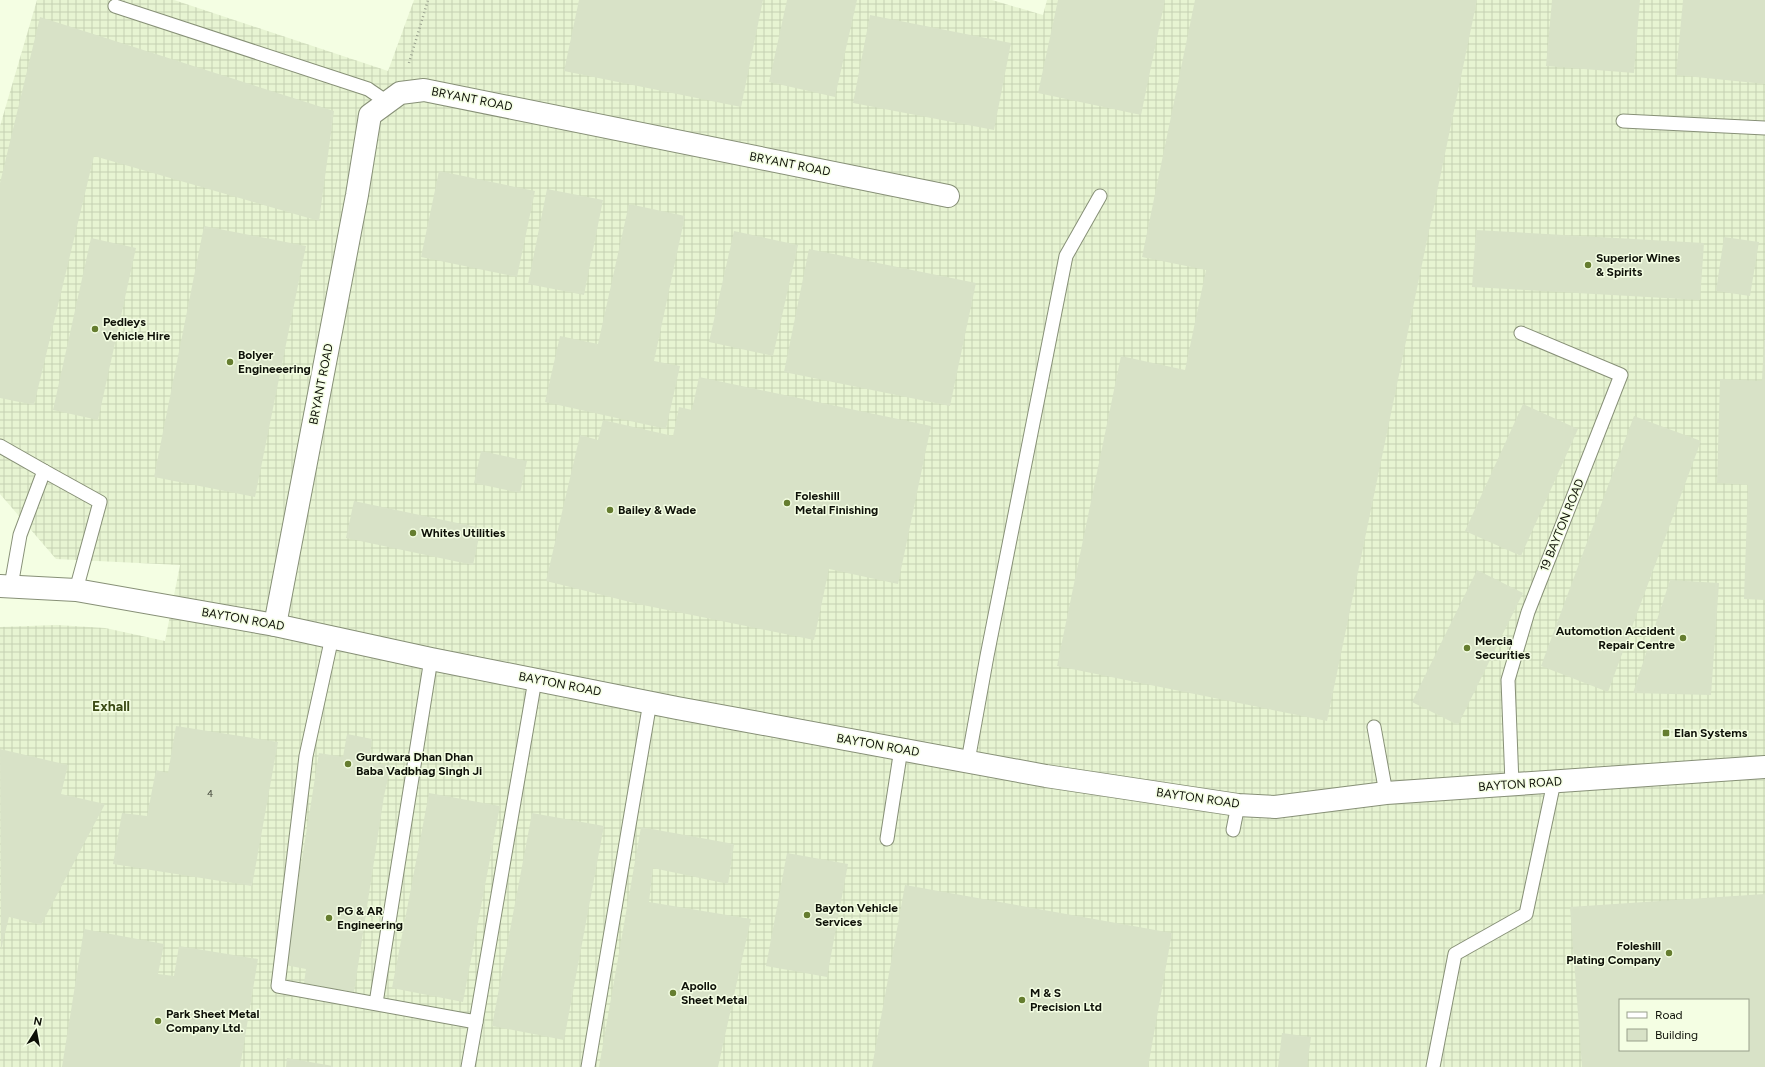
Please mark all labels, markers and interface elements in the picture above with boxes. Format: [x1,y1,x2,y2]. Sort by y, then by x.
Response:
street label: BRYANT ROAD [430,84,514,114]
street label: BRYANT ROAD [748,149,832,179]
place label: Superior Wines & Spirits [1596,251,1680,279]
marker: Superior Wines & Spirits [1583,260,1593,270]
place label: Pedleys Vehicle Hire [103,315,171,343]
marker: Pedleys Vehicle Hire [90,324,100,334]
street label: BRYANT ROAD [306,342,336,426]
place label: Bolyer Engineeering [238,348,311,376]
marker: Bolyer Engineeering [225,357,235,367]
street label: 19 BAYTON ROAD [1537,477,1587,573]
place label: Foleshill Metal Finishing [795,489,878,517]
marker: Foleshill Metal Finishing [782,498,792,508]
place label: Bailey & Wade [618,503,696,517]
marker: Bailey & Wade [605,505,615,515]
place label: Whites Utilities [421,526,506,540]
marker: Whites Utilities [408,528,418,538]
street label: BAYTON ROAD [200,605,286,633]
place label: Automotion Accident Repair Centre [1556,624,1675,652]
marker: Automotion Accident Repair Centre [1678,633,1688,643]
place label: Mercia Securities [1475,634,1531,662]
marker: Mercia Securities [1462,643,1472,653]
street label: BAYTON ROAD [517,669,603,699]
district label: Exhall [92,698,130,715]
place label: Elan Systems [1674,726,1748,740]
marker: Elan Systems [1661,728,1671,738]
street label: BAYTON ROAD [835,731,921,759]
place label: Gurdwara Dhan Dhan Baba Vadbhag Singh Ji [356,750,482,778]
marker: Gurdwara Dhan Dhan Baba Vadbhag Singh Ji [343,759,353,769]
street label: BAYTON ROAD [1478,774,1562,794]
street label: BAYTON ROAD [1155,785,1241,811]
house number: 4 [207,787,213,800]
place label: Bayton Vehicle Services [815,901,898,929]
place label: PG & AR Engineering [337,904,403,932]
marker: Bayton Vehicle Services [802,910,812,920]
marker: PG & AR Engineering [324,913,334,923]
place label: Foleshill Plating Company [1566,939,1661,967]
marker: Foleshill Plating Company [1664,948,1674,958]
place label: Apollo Sheet Metal [681,979,747,1007]
place label: M & S Precision Ltd [1030,986,1102,1014]
marker: Apollo Sheet Metal [668,988,678,998]
marker: M & S Precision Ltd [1017,995,1027,1005]
legend [1619,999,1749,1051]
place label: Park Sheet Metal Company Ltd. [166,1007,260,1035]
text: Road [1655,1008,1683,1022]
north arrow [16,1011,56,1051]
text: N [32,1014,43,1029]
marker: Park Sheet Metal Company Ltd. [153,1016,163,1026]
text: Building [1655,1028,1698,1042]

